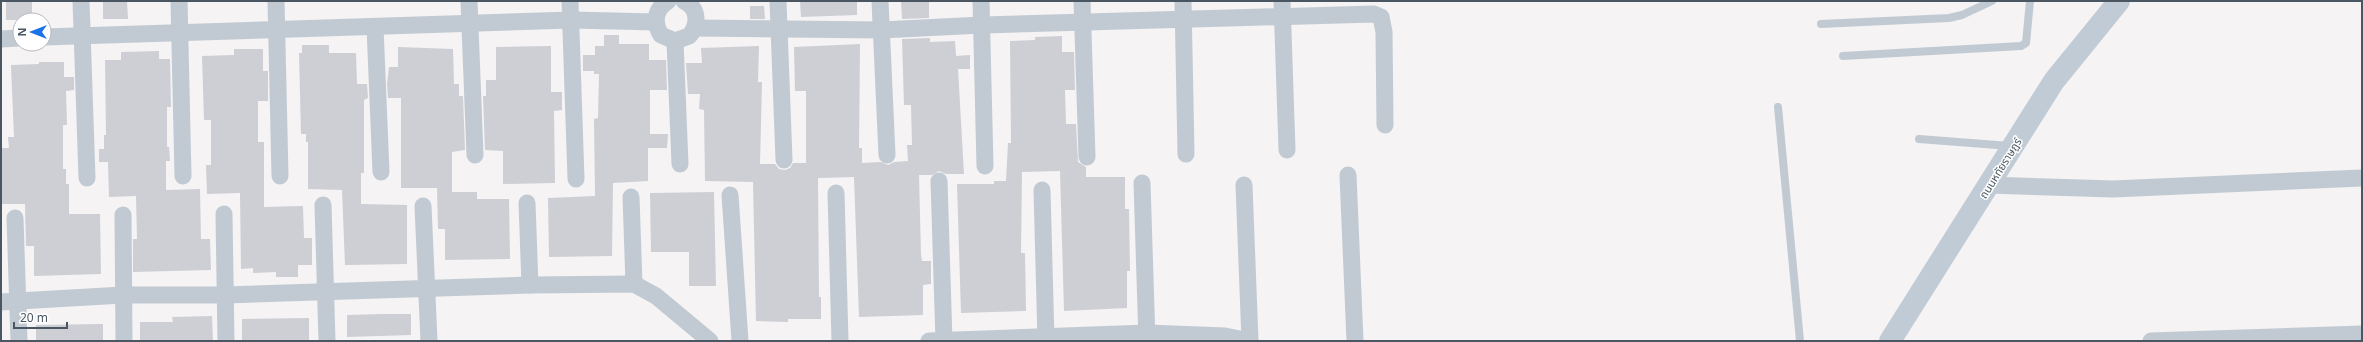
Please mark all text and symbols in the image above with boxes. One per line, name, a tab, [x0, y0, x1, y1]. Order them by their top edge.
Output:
north arrow	[12, 12, 52, 52]
text: N	[14, 28, 29, 36]
street label: ถนนหทัยราษฎร์	[1975, 134, 2025, 201]
scale bar	[14, 304, 67, 330]
text: 20 m	[20, 309, 48, 326]

